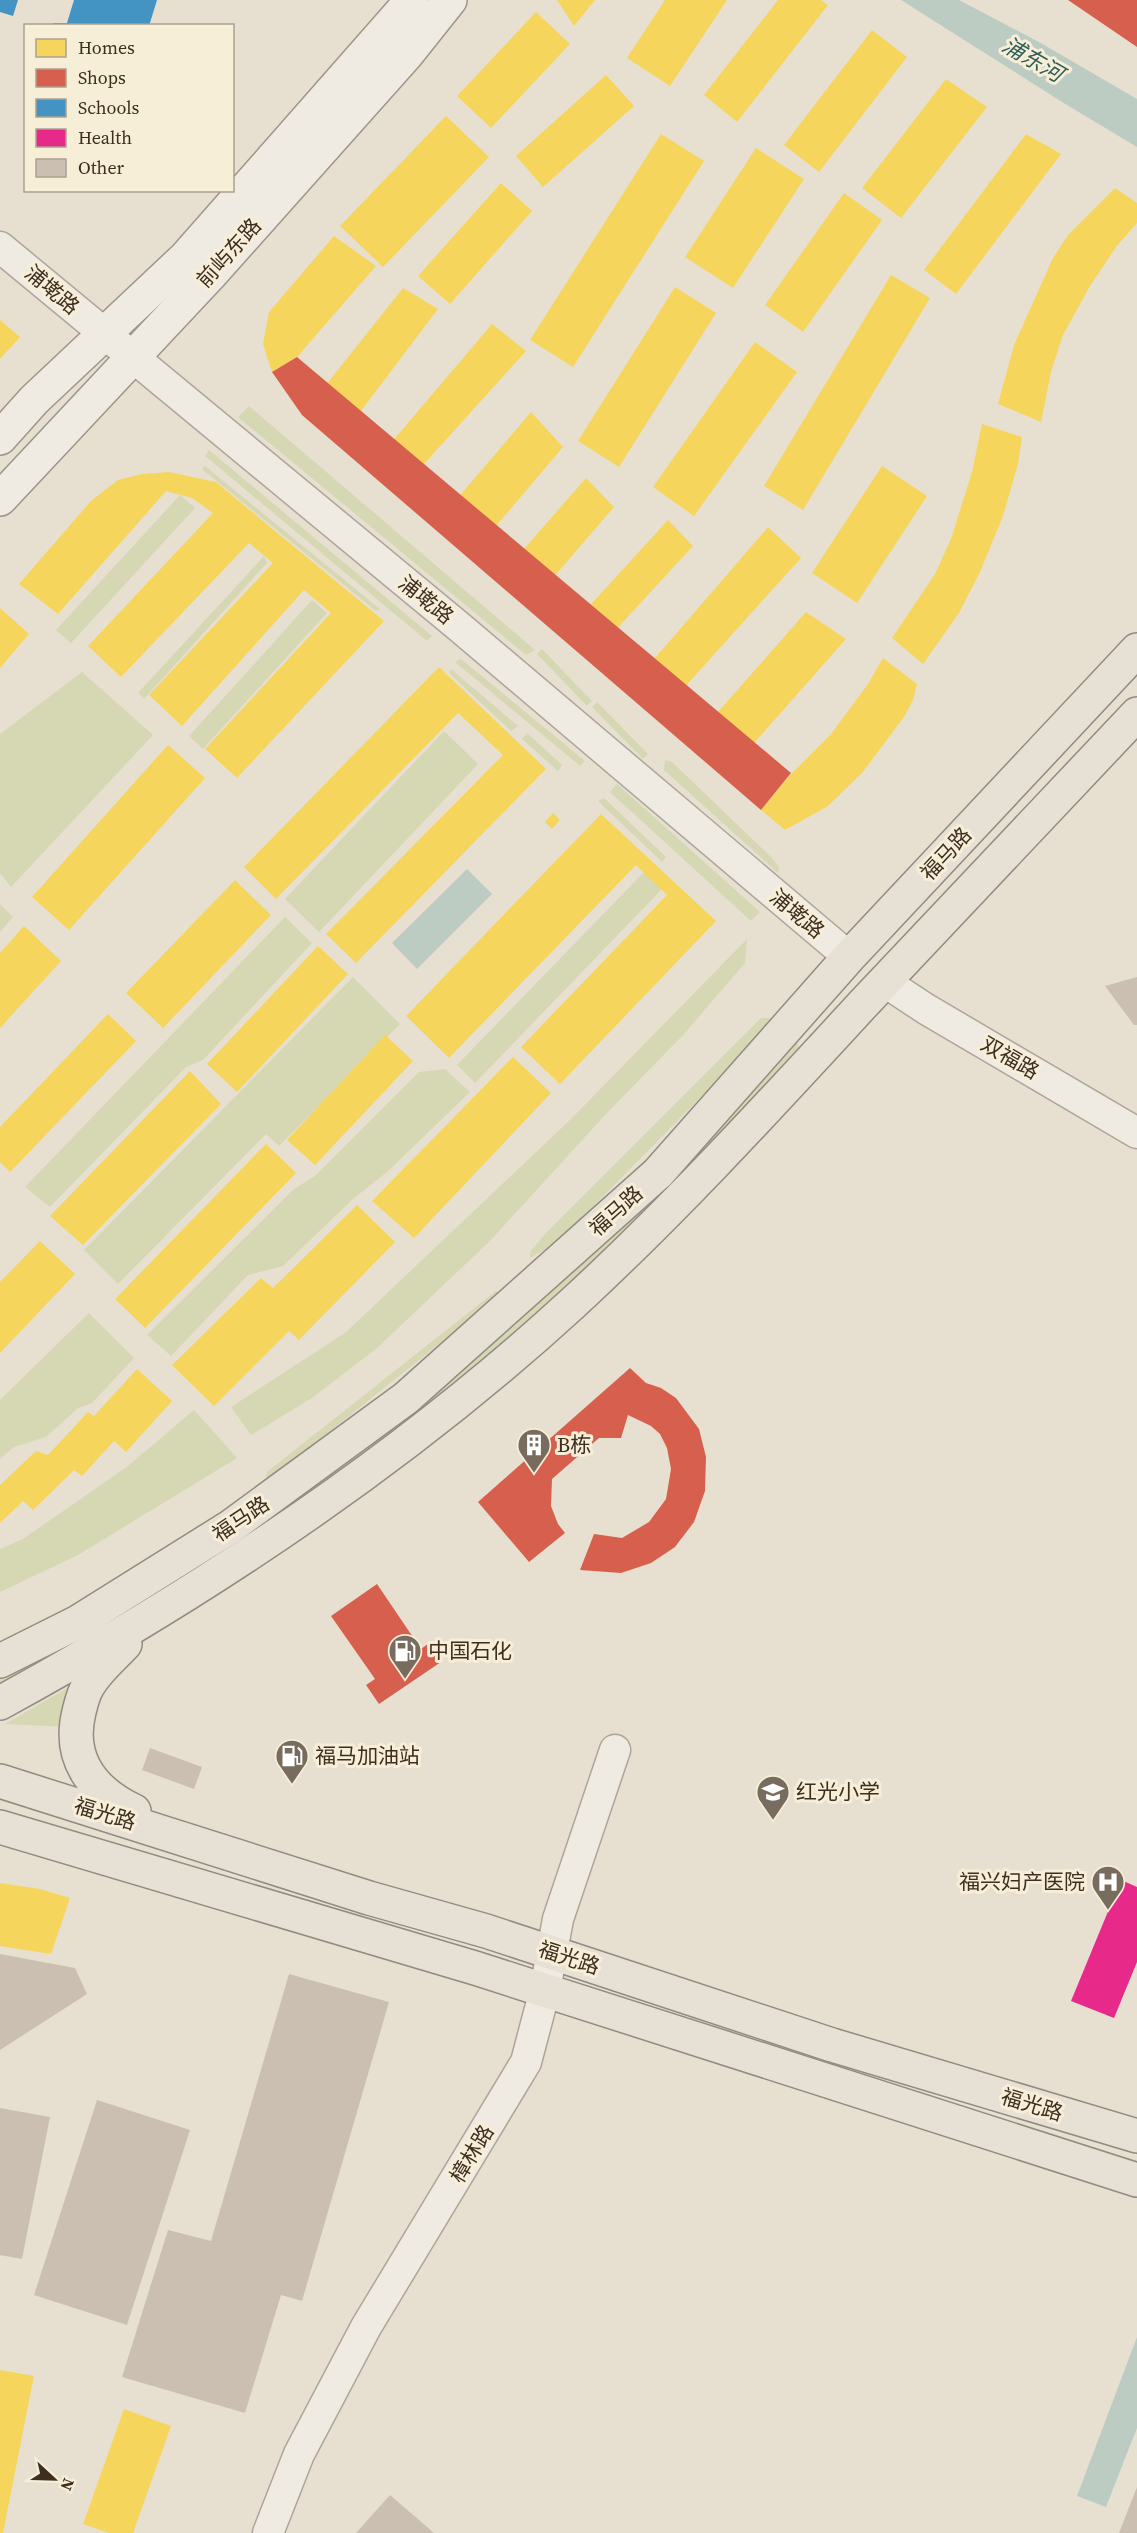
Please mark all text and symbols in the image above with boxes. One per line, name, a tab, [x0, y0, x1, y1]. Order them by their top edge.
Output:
legend	[24, 24, 234, 192]
water label: 浦东河	[997, 30, 1073, 90]
text: Homes	[78, 35, 135, 60]
text: Shops	[78, 65, 126, 90]
text: Schools	[78, 95, 140, 120]
text: Health	[78, 125, 132, 150]
text: Other	[78, 155, 125, 180]
street label: 前屿东路	[190, 212, 268, 294]
street label: 浦墘路	[19, 258, 86, 321]
street label: 浦墘路	[393, 569, 460, 631]
street label: 福马路	[914, 821, 978, 887]
street label: 浦墘路	[764, 882, 831, 945]
street label: 双福路	[976, 1029, 1045, 1086]
street label: 福马路	[583, 1179, 649, 1242]
building icon: B栋	[516, 1427, 552, 1474]
place label: B栋	[557, 1430, 591, 1459]
street label: 福马路	[206, 1489, 275, 1548]
fuel station icon: 中国石化	[387, 1633, 423, 1680]
place label: 中国石化	[428, 1636, 512, 1665]
fuel station icon: 福马加油站	[274, 1738, 310, 1785]
place label: 福马加油站	[315, 1741, 420, 1770]
school or university icon: 红光小学	[755, 1774, 791, 1821]
place label: 红光小学	[796, 1777, 880, 1806]
street label: 福光路	[71, 1790, 140, 1837]
hospital icon: 福兴妇产医院	[1090, 1864, 1126, 1911]
place label: 福兴妇产医院	[959, 1867, 1085, 1896]
street label: 福光路	[535, 1934, 604, 1981]
street label: 福光路	[998, 2081, 1067, 2128]
street label: 樟林路	[443, 2119, 500, 2188]
north arrow	[24, 2449, 84, 2509]
text: N	[55, 2475, 80, 2494]

